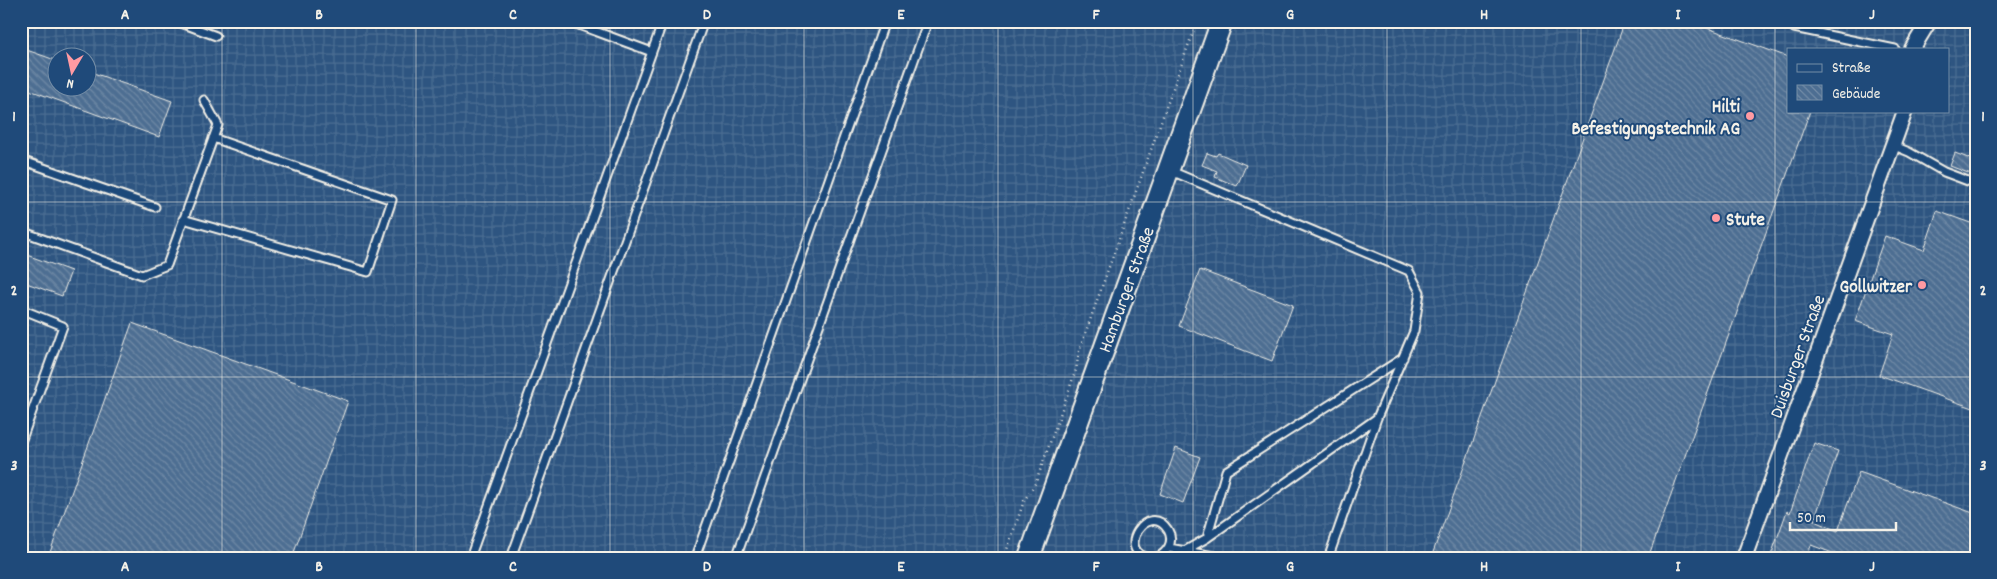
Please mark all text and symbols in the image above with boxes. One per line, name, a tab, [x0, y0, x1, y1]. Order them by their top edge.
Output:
text: A	[121, 4, 130, 27]
text: B	[315, 4, 323, 27]
text: C	[509, 4, 517, 27]
text: D	[703, 4, 712, 27]
text: E	[897, 4, 905, 27]
text: F	[1092, 4, 1100, 27]
text: G	[1286, 4, 1294, 27]
text: H	[1480, 4, 1488, 27]
text: I	[1676, 4, 1682, 27]
text: J	[1869, 4, 1875, 27]
north arrow	[48, 48, 98, 98]
legend	[1787, 48, 1950, 112]
text: Straße	[1832, 58, 1871, 80]
text: N	[65, 72, 75, 93]
text: Gebäude	[1832, 84, 1881, 106]
place label: Hilti Befestigungstechnik AG	[1571, 95, 1741, 144]
text: 1	[12, 106, 16, 129]
text: 1	[1981, 106, 1985, 129]
marker: Hilti Befestigungstechnik AG	[1744, 110, 1756, 122]
place label: Stute	[1726, 208, 1765, 235]
marker: Stute	[1710, 212, 1722, 224]
street label: Hamburger Straße	[1093, 224, 1164, 357]
place label: Gollwitzer	[1840, 275, 1913, 302]
marker: Gollwitzer	[1916, 279, 1928, 291]
text: 2	[11, 280, 18, 303]
text: 2	[1980, 280, 1987, 303]
street label: Duisburger Straße	[1764, 292, 1834, 423]
text: 3	[10, 455, 18, 478]
text: 3	[1979, 455, 1987, 478]
scale bar	[1790, 499, 1896, 531]
text: 50 m	[1797, 508, 1826, 530]
text: A	[121, 556, 130, 579]
text: B	[315, 556, 323, 579]
text: C	[509, 556, 517, 579]
text: D	[703, 556, 712, 579]
text: E	[897, 556, 905, 579]
text: F	[1092, 556, 1100, 579]
text: G	[1286, 556, 1294, 579]
text: H	[1480, 556, 1488, 579]
text: I	[1676, 556, 1682, 579]
text: J	[1869, 556, 1875, 579]

